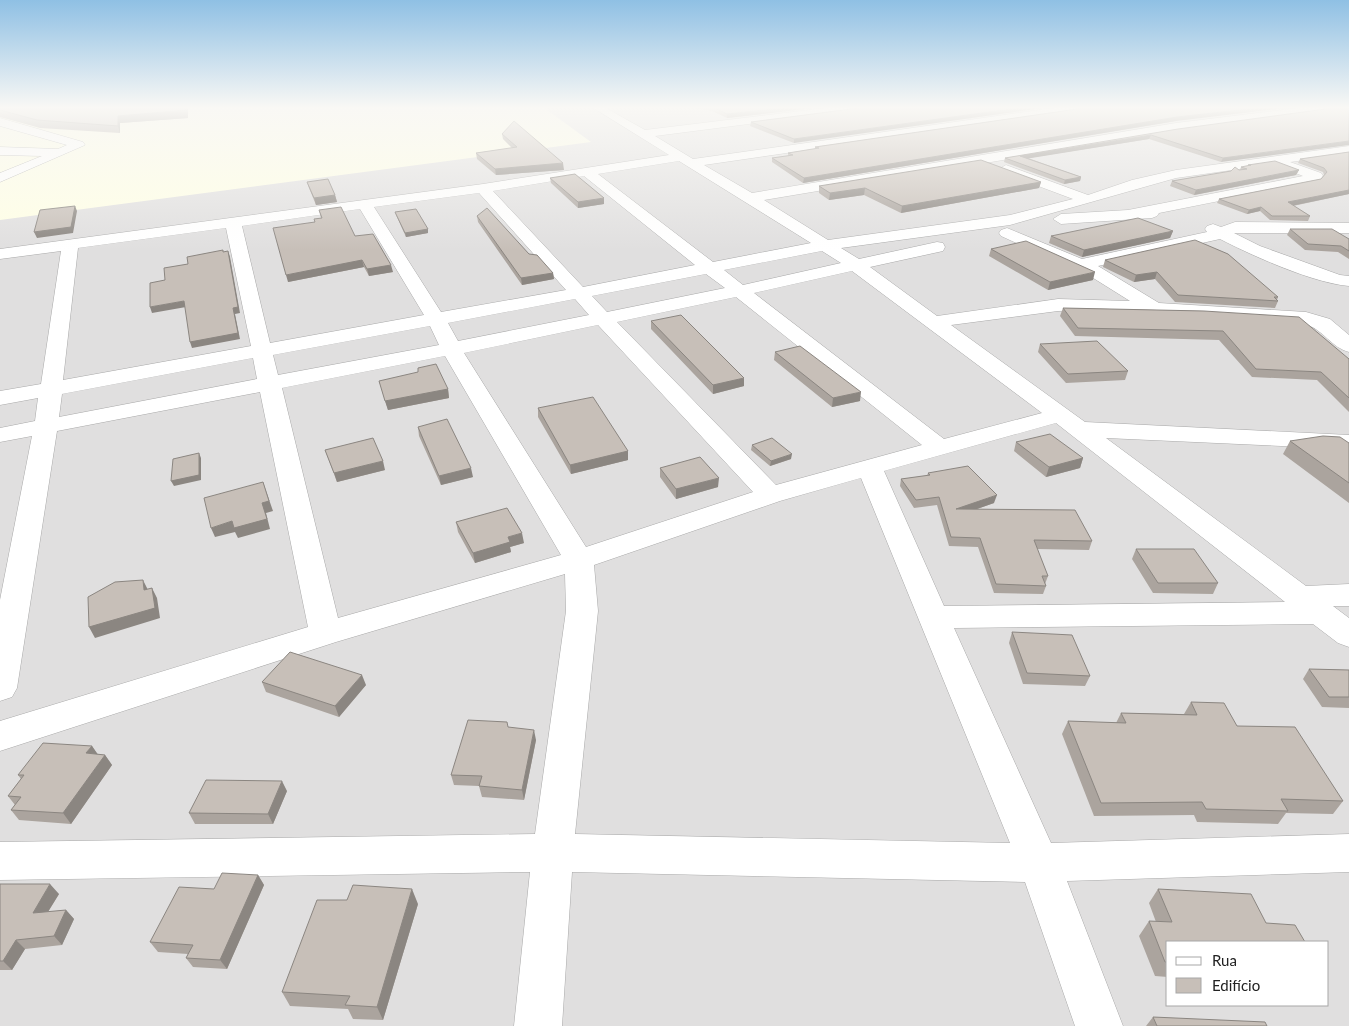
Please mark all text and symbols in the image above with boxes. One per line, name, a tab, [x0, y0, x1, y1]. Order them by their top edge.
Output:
legend	[1166, 941, 1329, 1006]
text: Rua	[1212, 951, 1237, 969]
text: Edifício	[1212, 976, 1260, 994]

